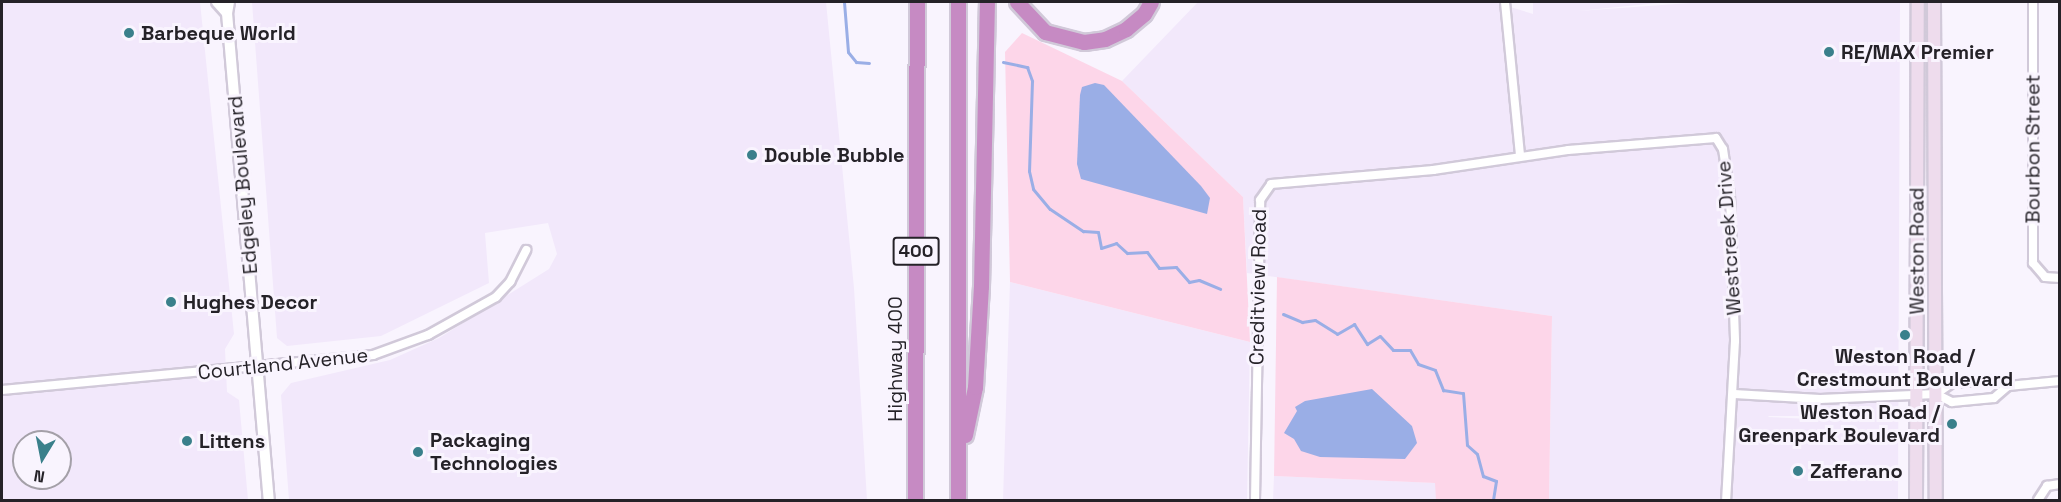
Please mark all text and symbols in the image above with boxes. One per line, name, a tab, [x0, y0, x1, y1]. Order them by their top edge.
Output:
place label: Barbeque World	[141, 21, 296, 45]
marker: Barbeque World	[122, 26, 136, 40]
place label: RE/MAX Premier	[1841, 40, 1994, 64]
marker: RE/MAX Premier	[1822, 45, 1836, 59]
street label: Bourbon Street	[2021, 74, 2045, 224]
street label: Edgeley Boulevard	[223, 95, 263, 275]
place label: Double Bubble	[764, 143, 905, 167]
marker: Double Bubble	[745, 148, 759, 162]
street label: Westcreek Drive	[1712, 160, 1746, 316]
street label: Weston Road	[1905, 187, 1929, 315]
street label: Creditview Road	[1245, 209, 1271, 365]
road number: 400	[892, 236, 940, 266]
place label: Hughes Decor	[183, 290, 317, 314]
marker: Hughes Decor	[164, 295, 178, 309]
street label: Highway 400	[883, 296, 907, 422]
marker: Weston Road / Crestmount Boulevard	[1898, 328, 1912, 342]
street label: Courtland Avenue	[196, 343, 370, 385]
place label: Weston Road / Crestmount Boulevard	[1797, 344, 2013, 391]
place label: Weston Road / Greenpark Boulevard	[1738, 400, 1940, 447]
marker: Weston Road / Greenpark Boulevard	[1945, 417, 1959, 431]
place label: Packaging Technologies	[430, 428, 558, 475]
place label: Littens	[199, 429, 265, 453]
north arrow	[12, 430, 72, 490]
marker: Littens	[180, 434, 194, 448]
marker: Packaging Technologies	[411, 445, 425, 459]
place label: Zafferano	[1810, 459, 1903, 483]
marker: Zafferano	[1791, 464, 1805, 478]
text: N	[32, 465, 46, 488]

